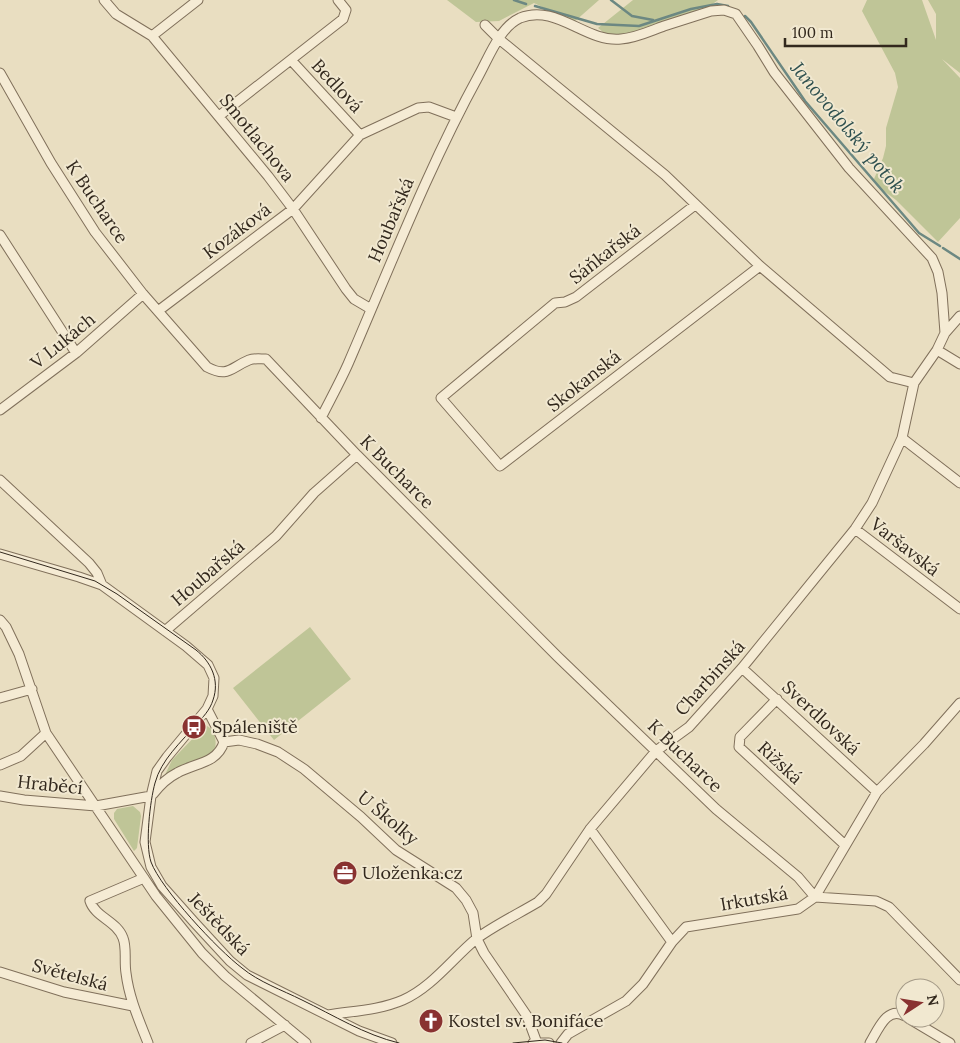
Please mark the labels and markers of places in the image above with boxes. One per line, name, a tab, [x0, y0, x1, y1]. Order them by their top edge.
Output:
bus stop icon: Spáleniště	[181, 714, 207, 740]
place label: Spáleniště	[212, 715, 298, 738]
office icon: Uloženka.cz	[332, 860, 358, 886]
place label: Uloženka.cz	[362, 861, 463, 884]
church icon: Kostel sv. Bonifáce	[418, 1008, 444, 1034]
place label: Kostel sv. Bonifáce	[448, 1009, 604, 1032]

